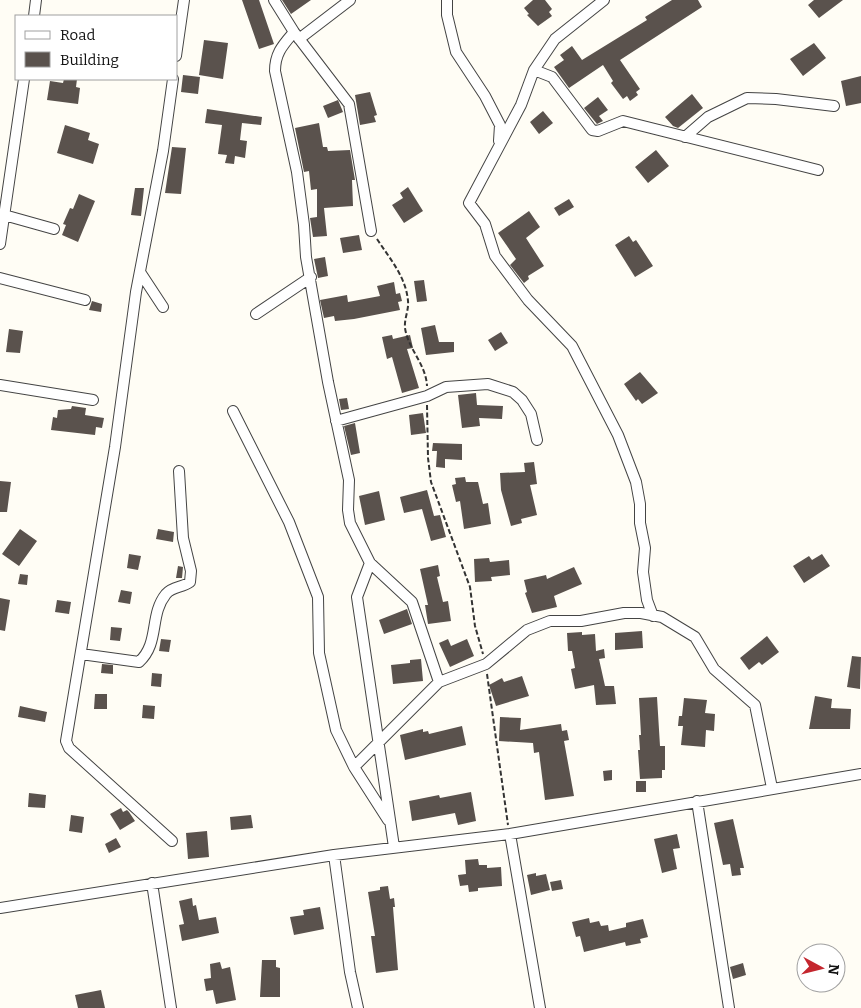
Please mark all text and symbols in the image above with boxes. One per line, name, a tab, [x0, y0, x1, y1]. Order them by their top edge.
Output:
legend	[15, 15, 178, 80]
text: Road	[60, 26, 95, 44]
text: Building	[60, 51, 119, 69]
north arrow	[796, 943, 846, 993]
text: N	[824, 963, 843, 976]

